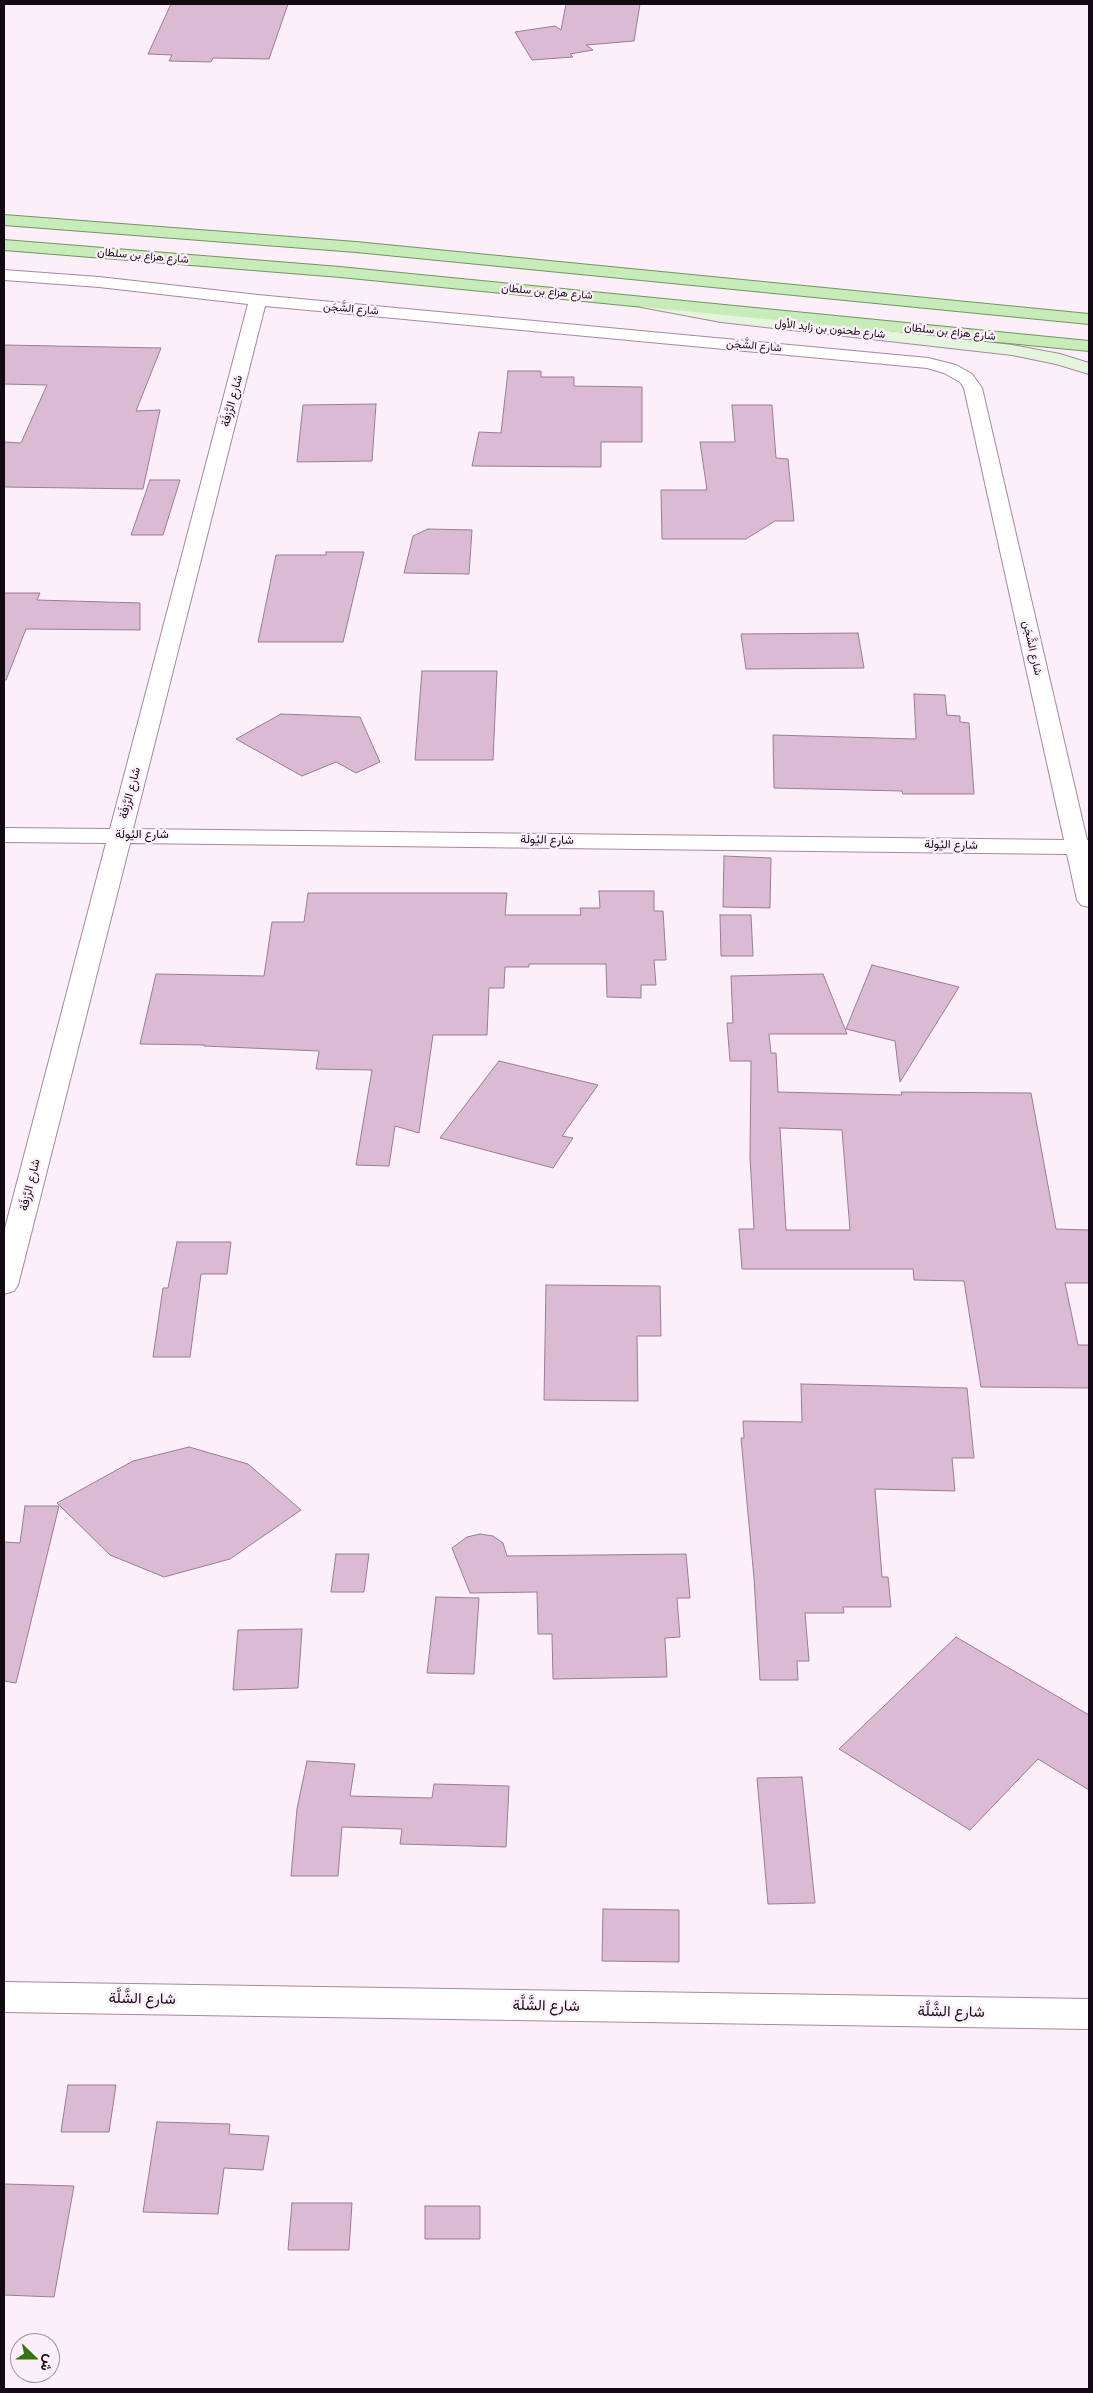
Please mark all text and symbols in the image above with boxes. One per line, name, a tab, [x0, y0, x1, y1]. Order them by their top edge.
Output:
street label: شارع هزاع بن سلطان	[97, 245, 189, 267]
street label: شارع هزاع بن سلطان	[501, 281, 593, 303]
street label: شارع الشَّجَن	[323, 300, 379, 318]
street label: شارع طحنون بن زايد الأول	[774, 317, 886, 341]
street label: شارع هزاع بن سلطان	[904, 321, 996, 343]
street label: شارع الشَّجَن	[726, 337, 782, 355]
street label: شارع الرَّزفَة	[218, 374, 246, 428]
street label: شارع الشَّجَن	[1019, 620, 1045, 676]
street label: شارع الرَّزفَة	[116, 766, 144, 820]
street label: شارع اليُولَة	[115, 828, 169, 842]
street label: شارع اليُولَة	[520, 832, 574, 848]
street label: شارع اليُولَة	[924, 837, 978, 853]
street label: شارع الرَّزفَة	[17, 1158, 43, 1212]
street label: شارع الشَّلَّة	[108, 1989, 176, 2009]
street label: شارع الشَّلَّة	[512, 1996, 580, 2016]
street label: شارع الشَّلَّة	[917, 2002, 985, 2022]
north arrow	[10, 2333, 60, 2383]
text: ش	[36, 2352, 60, 2375]

